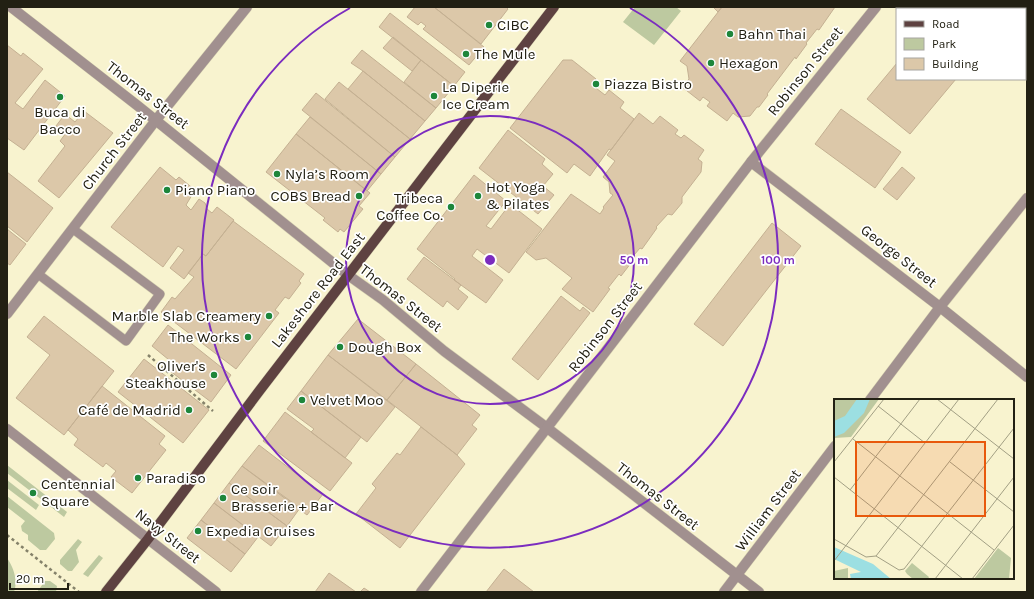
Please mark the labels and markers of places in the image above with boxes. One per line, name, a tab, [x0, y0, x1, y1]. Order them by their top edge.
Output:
place label: CIBC	[497, 16, 529, 34]
marker: CIBC	[484, 20, 494, 30]
place label: Bahn Thai	[738, 25, 807, 43]
marker: Bahn Thai	[725, 29, 735, 39]
place label: The Mule	[474, 45, 536, 63]
marker: The Mule	[461, 49, 471, 59]
place label: Hexagon	[719, 54, 778, 72]
marker: Hexagon	[706, 58, 716, 68]
place label: Piazza Bistro	[604, 75, 692, 93]
place label: La Diperie Ice Cream	[442, 78, 510, 113]
marker: Piazza Bistro	[591, 79, 601, 89]
marker: La Diperie Ice Cream	[429, 91, 439, 101]
marker: Buca di Bacco	[55, 92, 65, 102]
place label: Buca di Bacco	[34, 103, 86, 138]
place label: Nyla’s Room	[285, 165, 369, 183]
marker: Nyla’s Room	[272, 169, 282, 179]
place label: Hot Yoga & Pilates	[486, 178, 550, 213]
place label: Piano Piano	[175, 181, 255, 199]
marker: Piano Piano	[162, 185, 172, 195]
place label: COBS Bread	[271, 187, 351, 205]
place label: Tribeca Coffee Co.	[376, 189, 443, 224]
marker: COBS Bread	[354, 191, 364, 201]
marker: Hot Yoga & Pilates	[473, 191, 483, 201]
marker: Tribeca Coffee Co.	[446, 202, 456, 212]
centre of rings	[483, 253, 497, 267]
place label: Marble Slab Creamery	[112, 307, 261, 325]
marker: Marble Slab Creamery	[264, 311, 274, 321]
place label: The Works	[169, 328, 240, 346]
marker: The Works	[243, 332, 253, 342]
place label: Dough Box	[348, 338, 422, 356]
marker: Dough Box	[335, 342, 345, 352]
place label: Oliver's Steakhouse	[125, 357, 206, 392]
marker: Oliver's Steakhouse	[209, 370, 219, 380]
place label: Velvet Moo	[310, 391, 383, 409]
marker: Velvet Moo	[297, 395, 307, 405]
place label: Café de Madrid	[78, 401, 181, 419]
marker: Café de Madrid	[184, 405, 194, 415]
place label: Paradiso	[146, 469, 206, 487]
marker: Paradiso	[133, 473, 143, 483]
place label: Centennial Square	[41, 475, 115, 510]
place label: Ce soir Brasserie + Bar	[231, 480, 334, 515]
marker: Centennial Square	[28, 488, 38, 498]
marker: Ce soir Brasserie + Bar	[218, 493, 228, 503]
place label: Expedia Cruises	[206, 522, 315, 540]
marker: Expedia Cruises	[193, 526, 203, 536]

